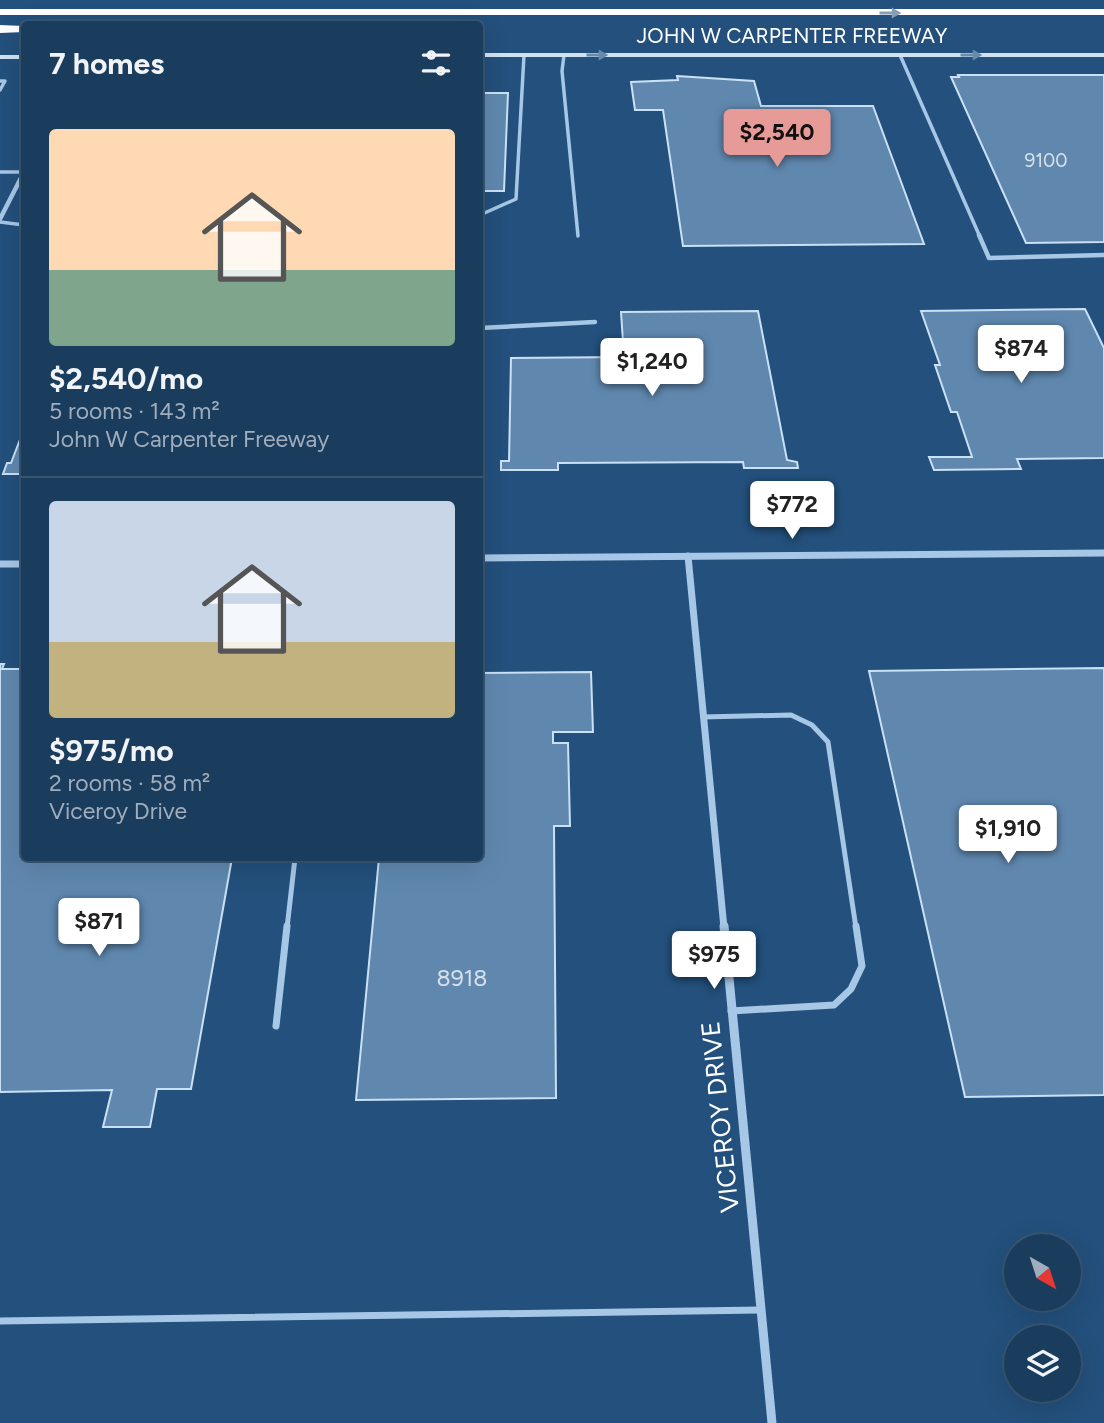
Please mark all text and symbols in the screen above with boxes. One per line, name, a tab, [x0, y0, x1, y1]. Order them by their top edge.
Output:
one-way arrow	[879, 7, 901, 19]
street label: JOHN W CARPENTER FREEWAY	[637, 23, 948, 48]
icon: filters	[417, 44, 455, 82]
text: 7 homes	[49, 45, 164, 82]
one-way arrow	[586, 49, 608, 61]
one-way arrow	[960, 49, 982, 61]
pin: $2,540	[720, 110, 834, 169]
text: $2,540	[740, 118, 814, 146]
house number: 9100	[1025, 149, 1067, 172]
icon: home	[189, 174, 315, 300]
pin: $874	[980, 326, 1062, 385]
text: $874	[994, 334, 1048, 362]
pin: $1,240	[595, 338, 709, 398]
text: $1,240	[616, 347, 688, 375]
text: $2,540/mo	[49, 360, 203, 397]
text: 5 rooms · 143 m²	[49, 397, 220, 425]
text: John W Carpenter Freeway	[49, 425, 329, 453]
pin: $772	[751, 482, 833, 541]
text: $772	[766, 490, 818, 518]
icon: home	[189, 546, 315, 672]
text: $975/mo	[49, 732, 174, 769]
text: 2 rooms · 58 m²	[49, 769, 210, 797]
text: Viceroy Drive	[49, 797, 187, 825]
pin: $1,910	[951, 806, 1065, 865]
text: $1,910	[975, 814, 1041, 842]
pin: $871	[58, 898, 140, 958]
text: $871	[74, 907, 124, 935]
pin: $975	[673, 932, 755, 991]
text: $975	[688, 940, 740, 968]
house number: 8918	[437, 964, 487, 992]
street label: VICEROY DRIVE	[694, 1020, 746, 1214]
north arrow	[1004, 1234, 1082, 1311]
map controls	[1004, 1234, 1081, 1402]
button: layers	[1004, 1325, 1081, 1402]

